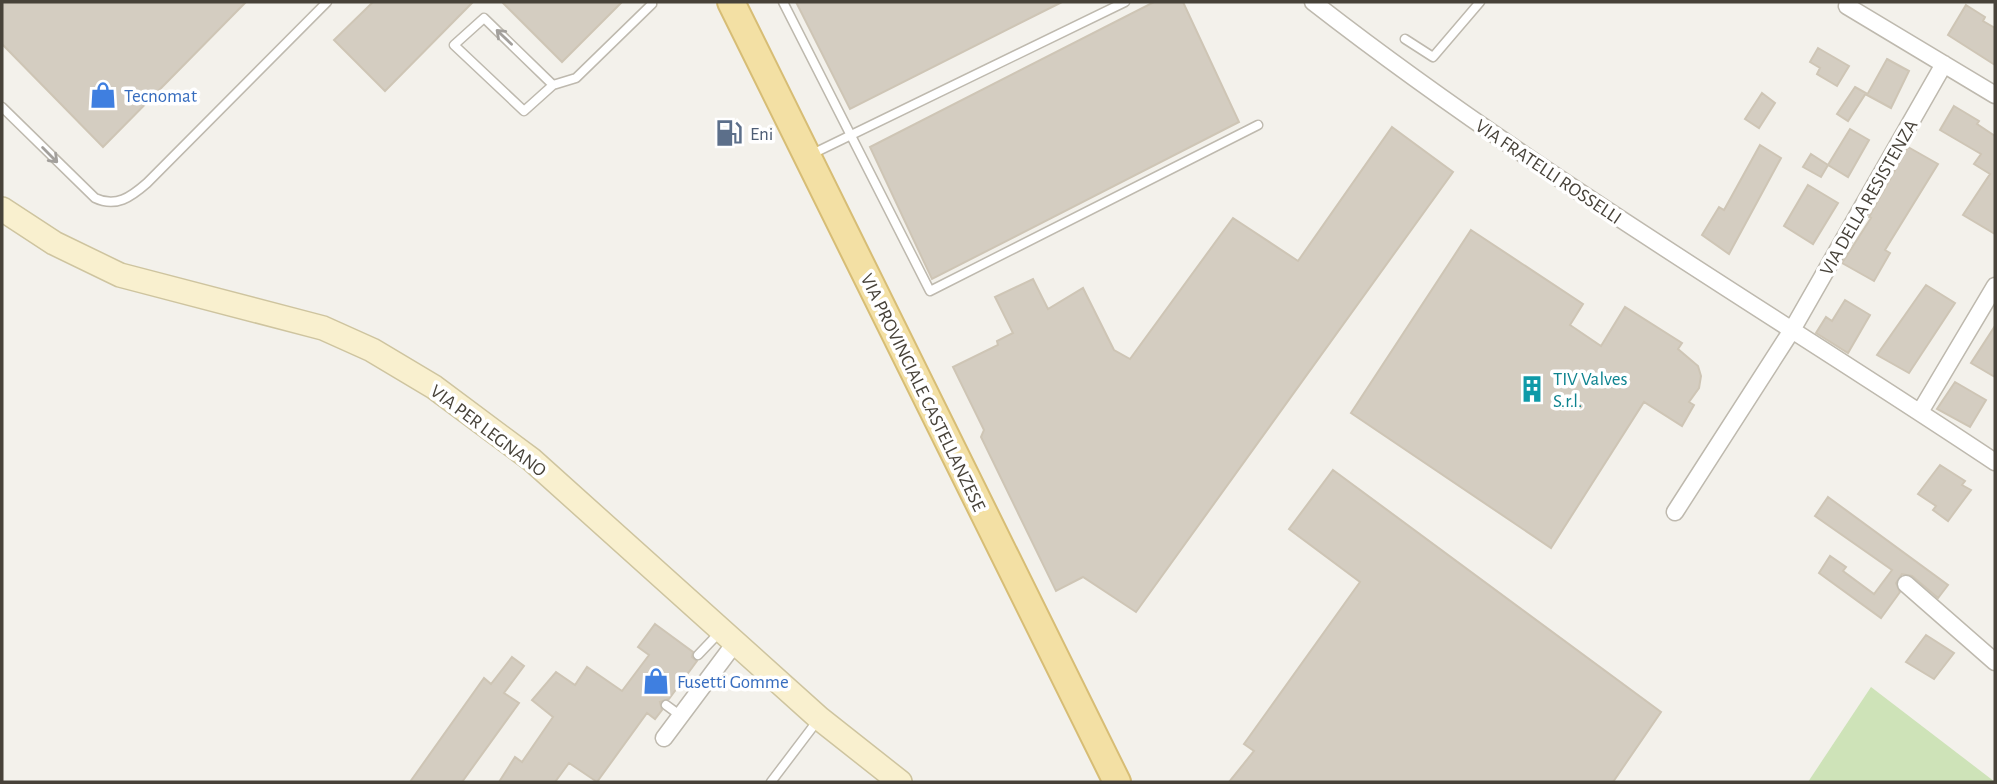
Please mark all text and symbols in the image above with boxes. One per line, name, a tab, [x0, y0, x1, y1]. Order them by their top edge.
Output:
one-way arrow	[496, 29, 513, 46]
shop icon: Tecnomat	[88, 80, 118, 110]
place label: Tecnomat	[124, 87, 197, 106]
street label: VIA FRATELLI ROSSELLI	[1472, 116, 1625, 228]
street label: VIA DELLA RESISTENZA	[1817, 117, 1922, 279]
fuel station icon: Eni	[714, 118, 744, 148]
place label: Eni	[750, 125, 773, 144]
one-way arrow	[41, 146, 58, 163]
street label: VIA PROVINCIALE CASTELLANZESE	[857, 271, 989, 514]
place label: TIV Valves S.r.l.	[1553, 370, 1628, 411]
building icon: TIV Valves S.r.l.	[1517, 374, 1547, 404]
street label: VIA PER LEGNANO	[427, 382, 550, 481]
shop icon: Fusetti Gomme	[641, 666, 671, 696]
place label: Fusetti Gomme	[677, 673, 789, 692]

